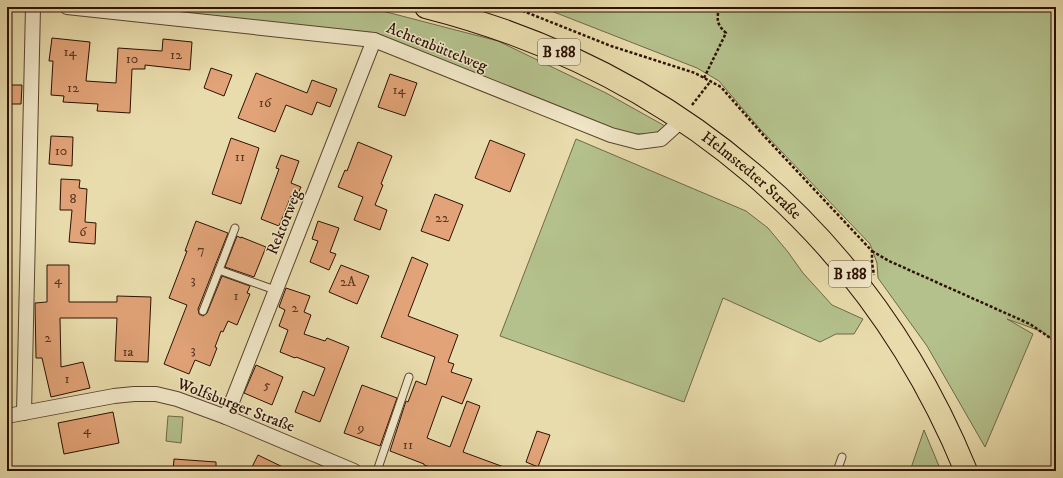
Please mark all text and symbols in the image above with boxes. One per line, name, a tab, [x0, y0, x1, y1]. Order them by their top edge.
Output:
street label: Achtenbüttelweg	[384, 18, 490, 76]
road number: B 188	[538, 39, 580, 65]
house number: 14	[63, 43, 78, 61]
house number: 12	[170, 46, 182, 64]
house number: 10	[126, 50, 138, 68]
house number: 12	[67, 79, 79, 97]
house number: 14	[392, 81, 407, 99]
house number: 16	[259, 94, 272, 112]
street label: Helmstedter Straße	[697, 127, 806, 224]
house number: 10	[55, 142, 67, 160]
house number: 11	[235, 148, 245, 166]
street label: Rektorweg	[262, 186, 306, 258]
house number: 8	[69, 190, 77, 208]
house number: 22	[435, 209, 449, 227]
house number: 6	[79, 223, 87, 241]
house number: 7	[197, 241, 205, 259]
road number: B 188	[829, 261, 871, 287]
house number: 4	[54, 271, 63, 289]
house number: 3	[190, 271, 196, 289]
house number: 2A	[340, 273, 357, 291]
house number: 1	[233, 287, 239, 305]
house number: 2	[292, 299, 299, 317]
house number: 2	[45, 329, 52, 347]
house number: 3	[190, 341, 196, 359]
house number: 1a	[122, 343, 134, 361]
house number: 1	[64, 370, 70, 388]
street label: Wolfsburger Straße	[173, 373, 298, 437]
house number: 5	[264, 376, 271, 394]
house number: 9	[357, 419, 365, 437]
house number: 4	[83, 421, 92, 439]
house number: 11	[403, 436, 413, 454]

